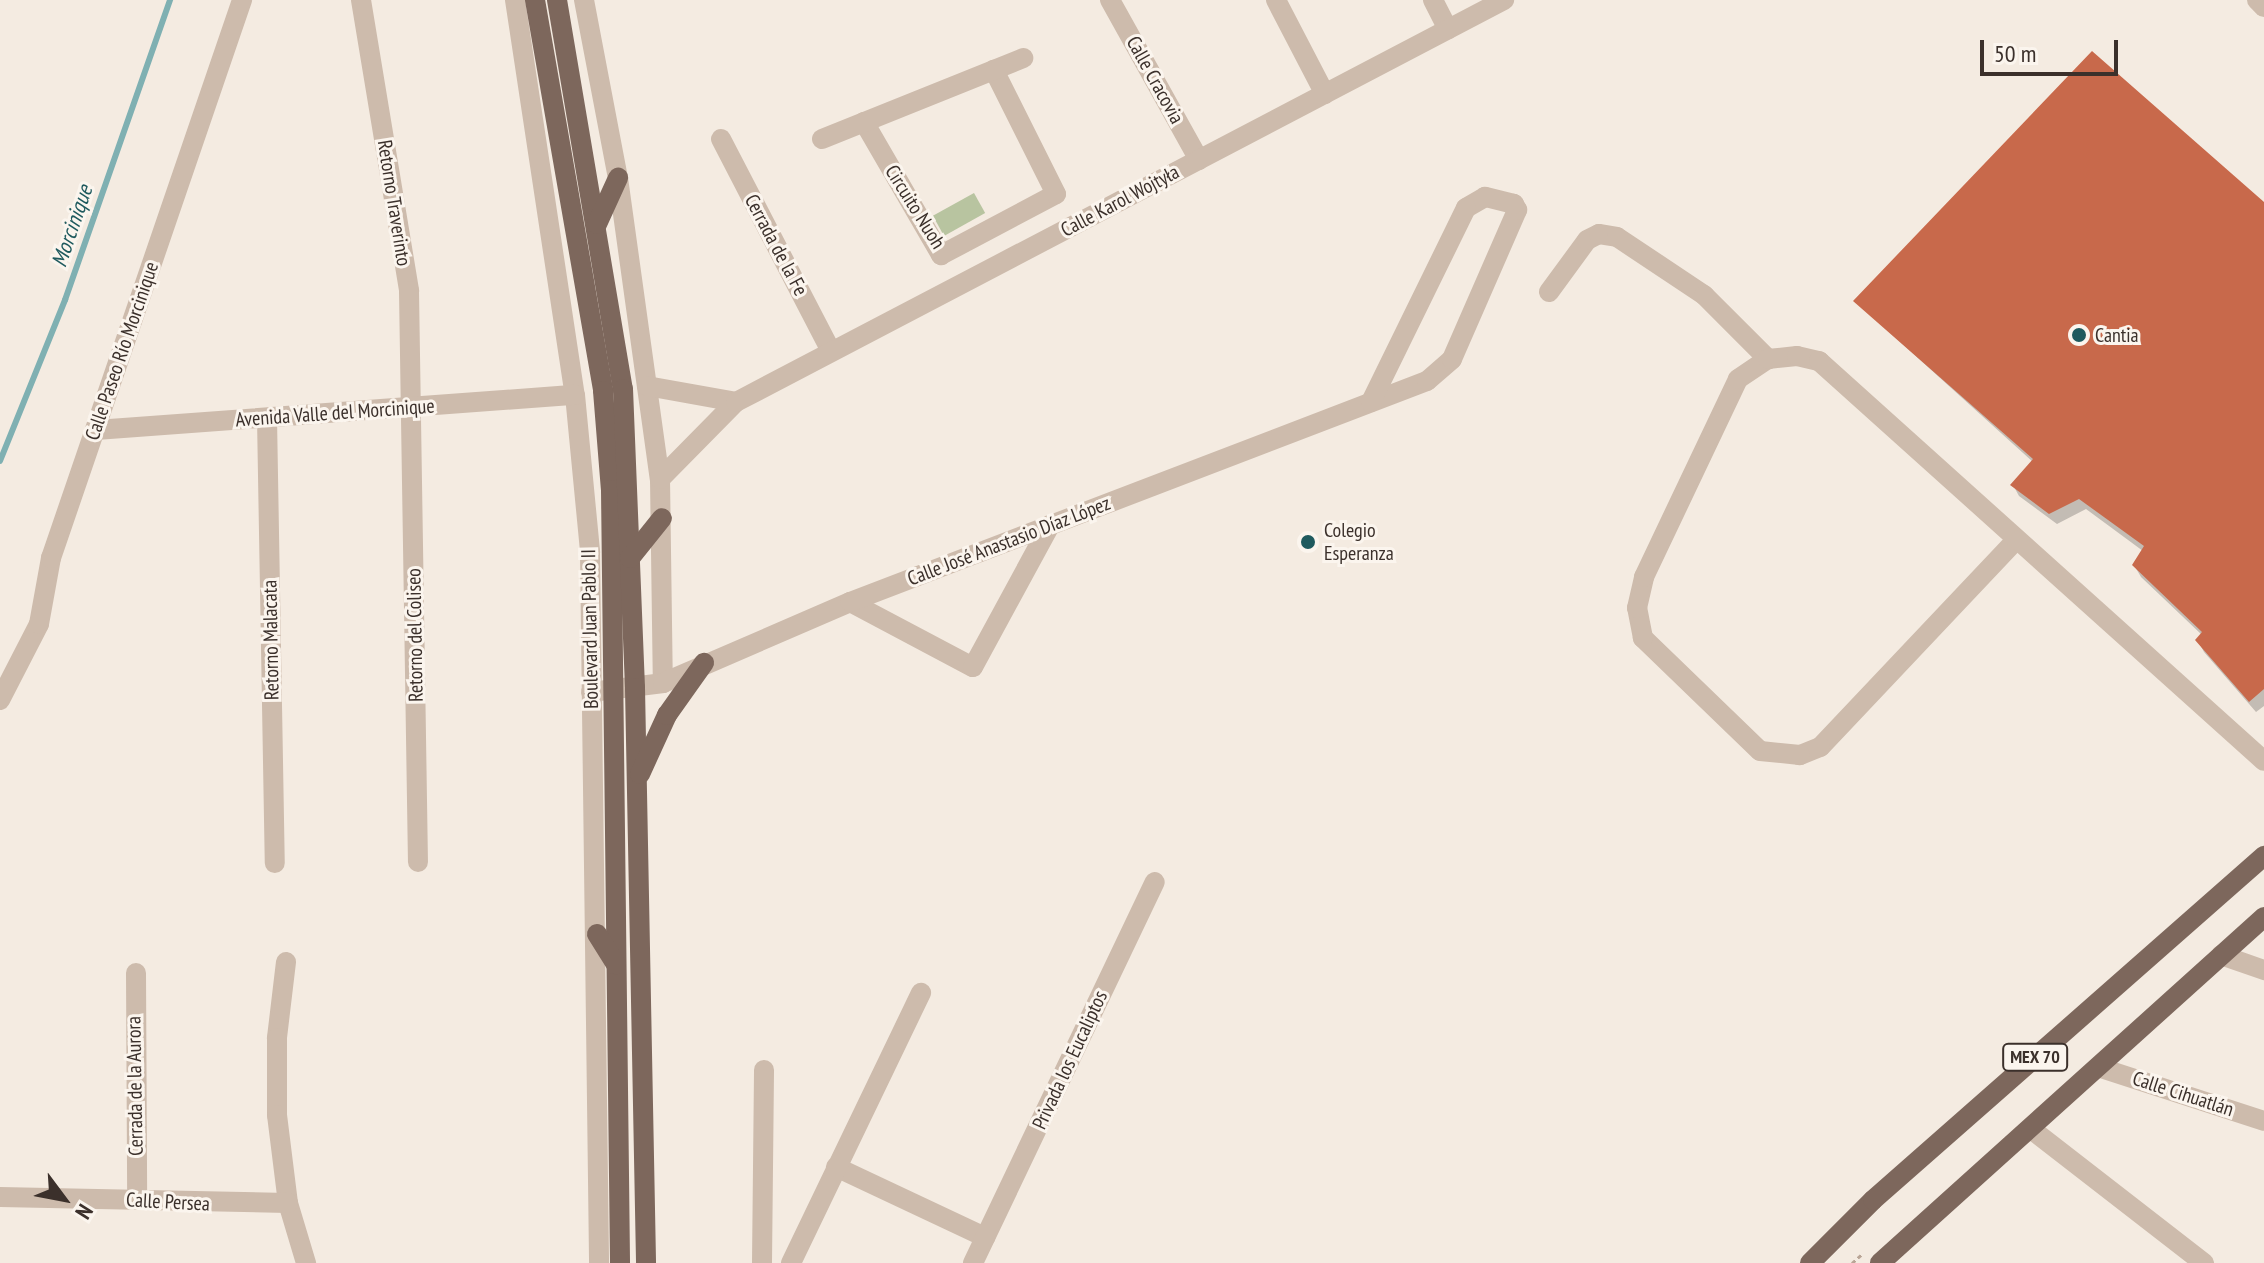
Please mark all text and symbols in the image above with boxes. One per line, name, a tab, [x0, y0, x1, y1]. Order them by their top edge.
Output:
scale bar	[1984, 24, 2122, 74]
street label: Calle Cracovia	[1121, 32, 1189, 128]
text: 50 m	[1994, 38, 2036, 69]
street label: Retorno Traverinto	[372, 138, 416, 268]
street label: Calle Karol Wojtyła	[1057, 160, 1183, 242]
street label: Circuito Nuoh	[880, 161, 950, 253]
water label: Morcinique	[46, 182, 98, 270]
street label: Cerrada de la Fe	[739, 190, 813, 300]
street label: Calle Paseo Río Morcinique	[80, 259, 164, 443]
place label: Cantia	[2095, 323, 2139, 347]
marker: Cantia	[2070, 326, 2088, 344]
street label: Avenida Valle del Morcinique	[234, 394, 436, 432]
street label: Calle José Anastasio Díaz López	[904, 491, 1114, 591]
place label: Colegio Esperanza	[1324, 518, 1394, 565]
marker: Colegio Esperanza	[1299, 533, 1317, 551]
street label: Boulevard Juan Pablo II	[577, 549, 603, 709]
street label: Retorno del Coliseo	[402, 568, 428, 702]
street label: Retorno Malacata	[258, 580, 284, 700]
street label: Privada los Eucaliptos	[1027, 987, 1113, 1133]
street label: Cerrada de la Aurora	[122, 1016, 148, 1156]
road number: MEX 70	[2001, 1043, 2069, 1071]
street label: Calle Cihuatlán	[2130, 1066, 2236, 1122]
north arrow	[24, 1159, 104, 1239]
street label: Calle Persea	[125, 1188, 211, 1216]
text: N	[69, 1199, 99, 1224]

